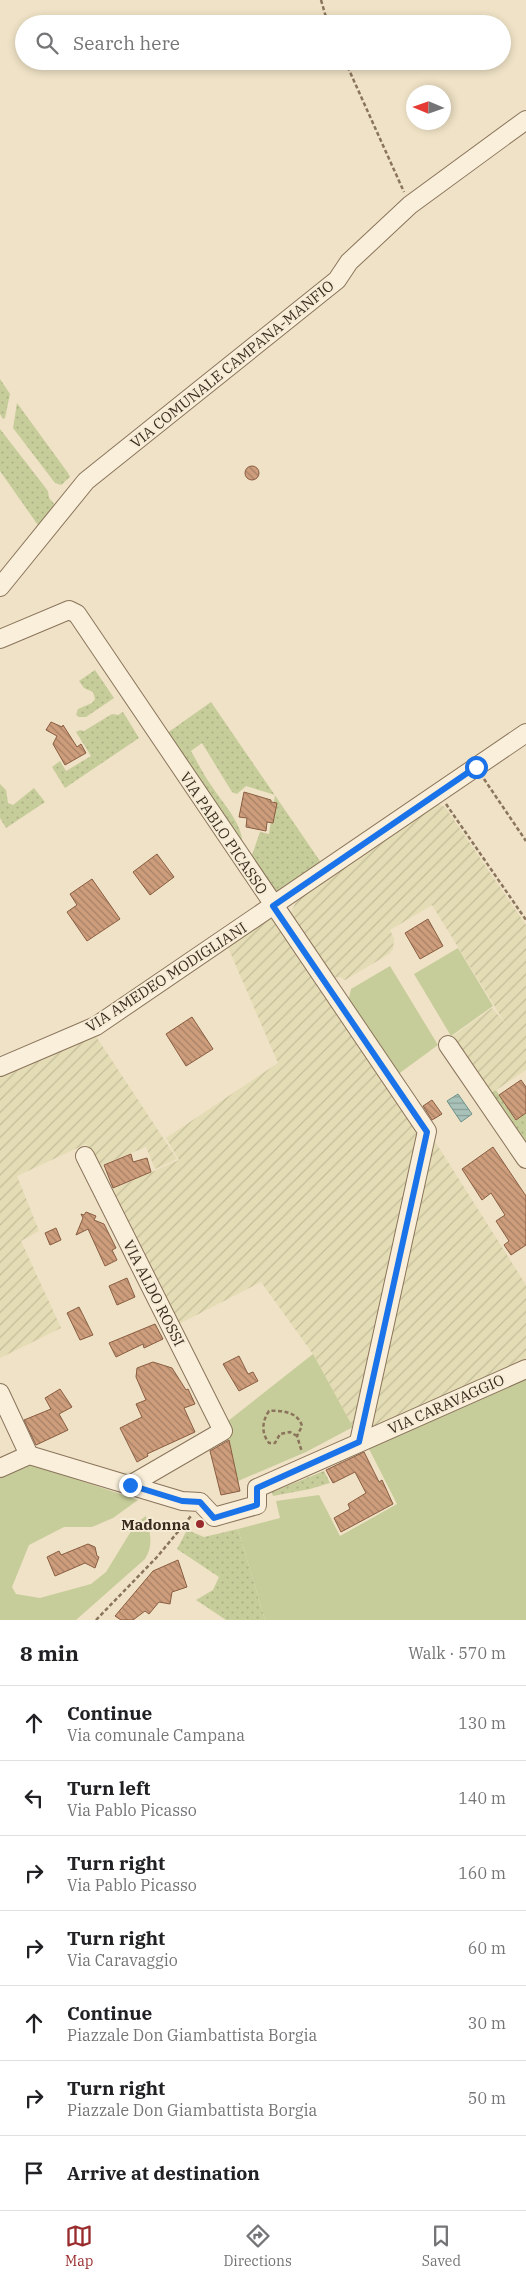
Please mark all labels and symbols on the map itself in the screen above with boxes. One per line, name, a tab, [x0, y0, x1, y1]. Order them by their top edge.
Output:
north arrow	[406, 85, 451, 130]
street label: VIA COMUNALE CAMPANA-MANFIO	[126, 276, 338, 452]
route start	[465, 756, 488, 779]
street label: VIA PABLO PICASSO	[176, 768, 272, 898]
street label: VIA AMEDEO MODIGLIANI	[82, 918, 250, 1036]
street label: VIA ALDO ROSSI	[119, 1237, 189, 1349]
street label: VIA CARAVAGGIO	[385, 1370, 507, 1438]
route end	[119, 1474, 142, 1497]
place label: Madonna	[121, 1515, 190, 1534]
marker: Madonna	[194, 1518, 206, 1530]

